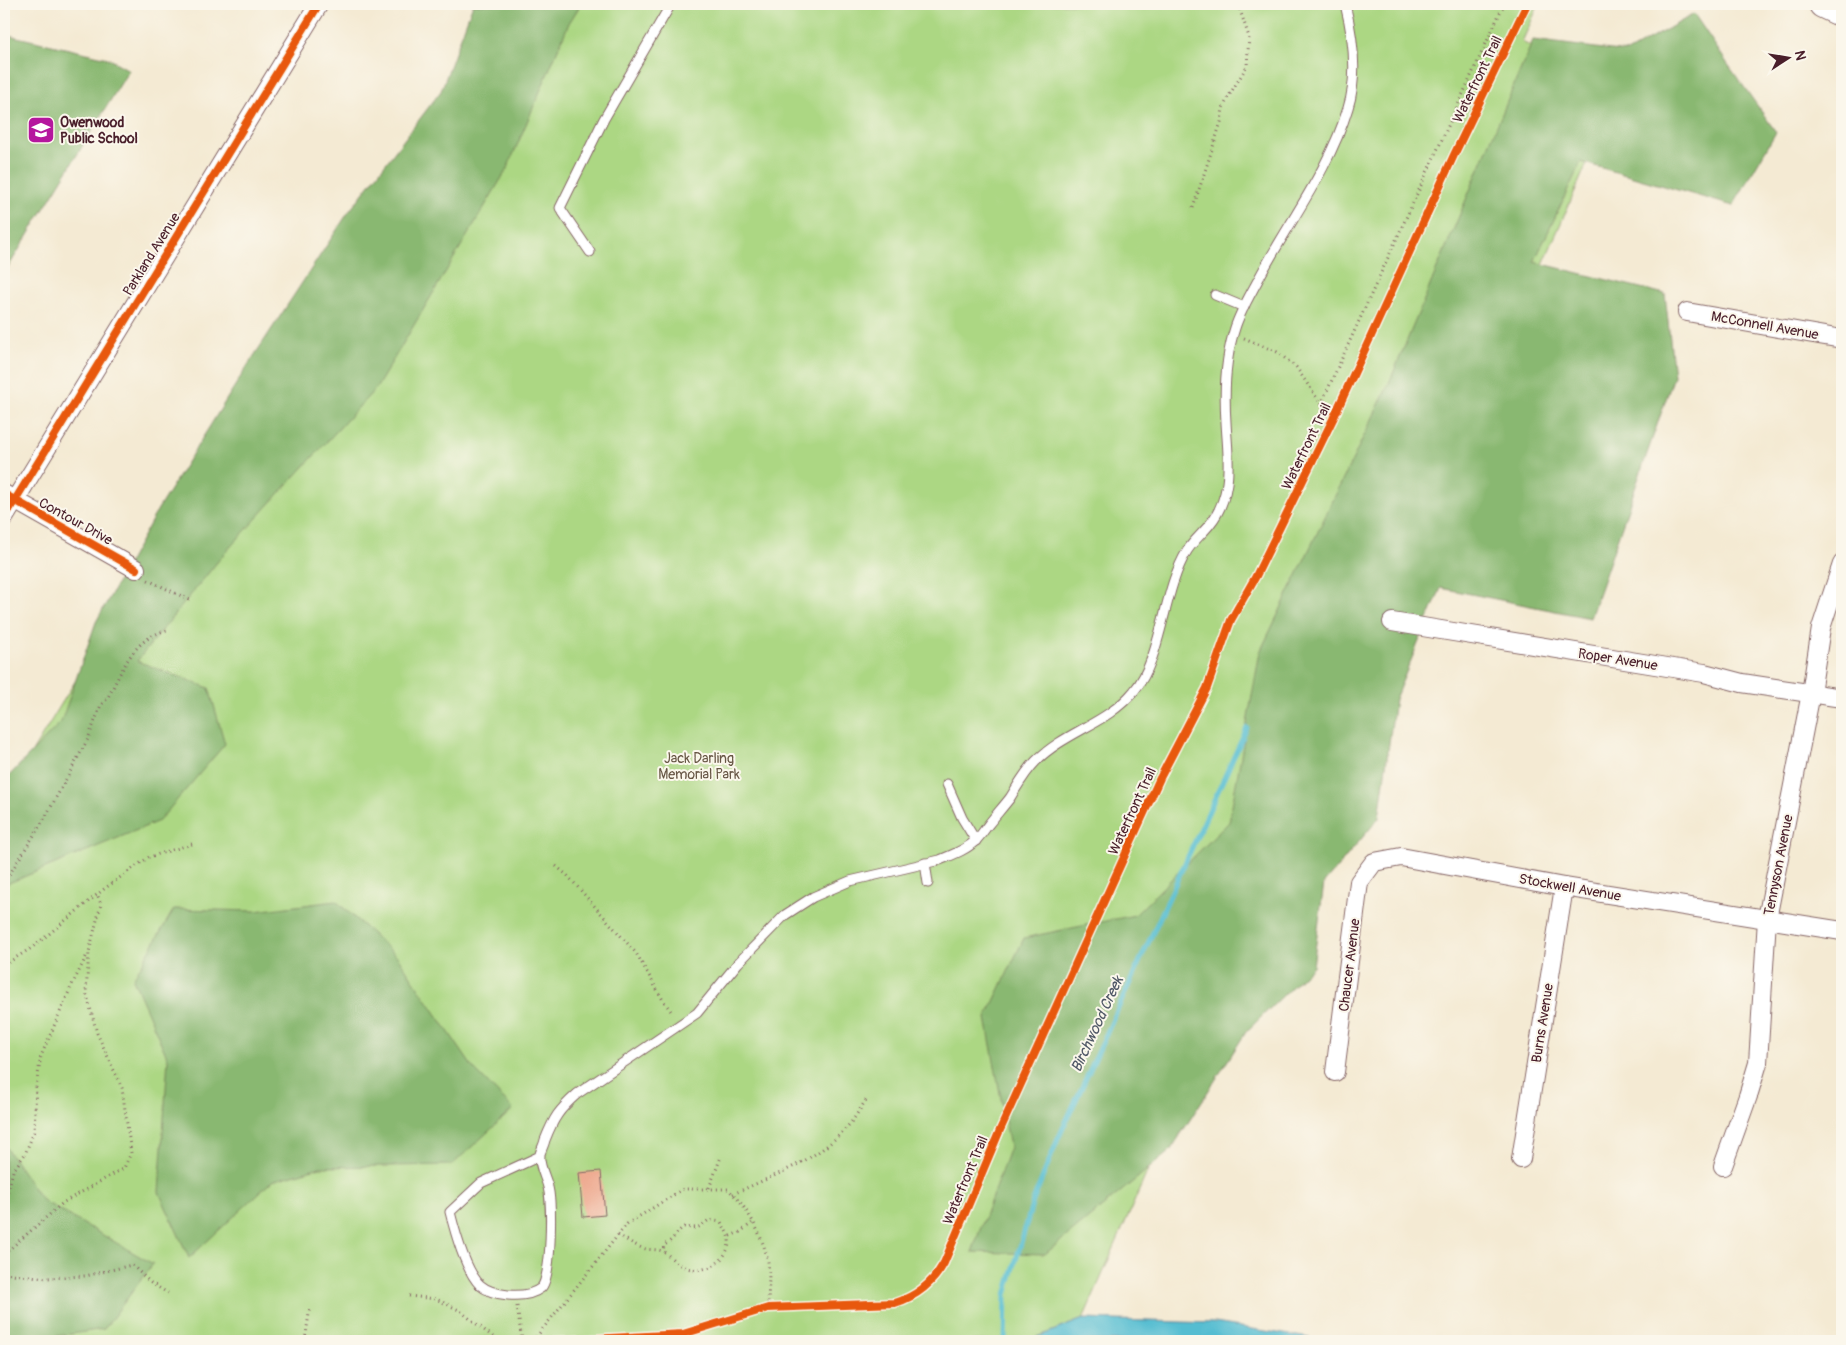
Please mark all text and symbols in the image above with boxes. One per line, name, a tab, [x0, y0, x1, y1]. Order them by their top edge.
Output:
north arrow	[1764, 32, 1814, 82]
street label: Waterfront Trail	[1449, 33, 1506, 125]
text: N	[1791, 49, 1810, 62]
place label: Owenwood Public School	[60, 114, 138, 147]
school or university icon: Owenwood Public School	[26, 115, 56, 145]
street label: Parkland Avenue	[119, 209, 184, 299]
street label: McConnell Avenue	[1710, 308, 1820, 343]
street label: Waterfront Trail	[1278, 400, 1335, 492]
street label: Contour Drive	[36, 494, 116, 549]
street label: Roper Avenue	[1577, 645, 1659, 674]
park label: Jack Darling Memorial Park	[658, 750, 740, 783]
street label: Waterfront Trail	[1105, 765, 1160, 858]
street label: Tennyson Avenue	[1760, 813, 1797, 917]
street label: Stockwell Avenue	[1518, 870, 1622, 905]
street label: Chaucer Avenue	[1335, 917, 1364, 1013]
water label: Birchwood Creek	[1067, 972, 1129, 1075]
street label: Burns Avenue	[1528, 982, 1557, 1064]
street label: Waterfront Trail	[939, 1133, 992, 1227]

